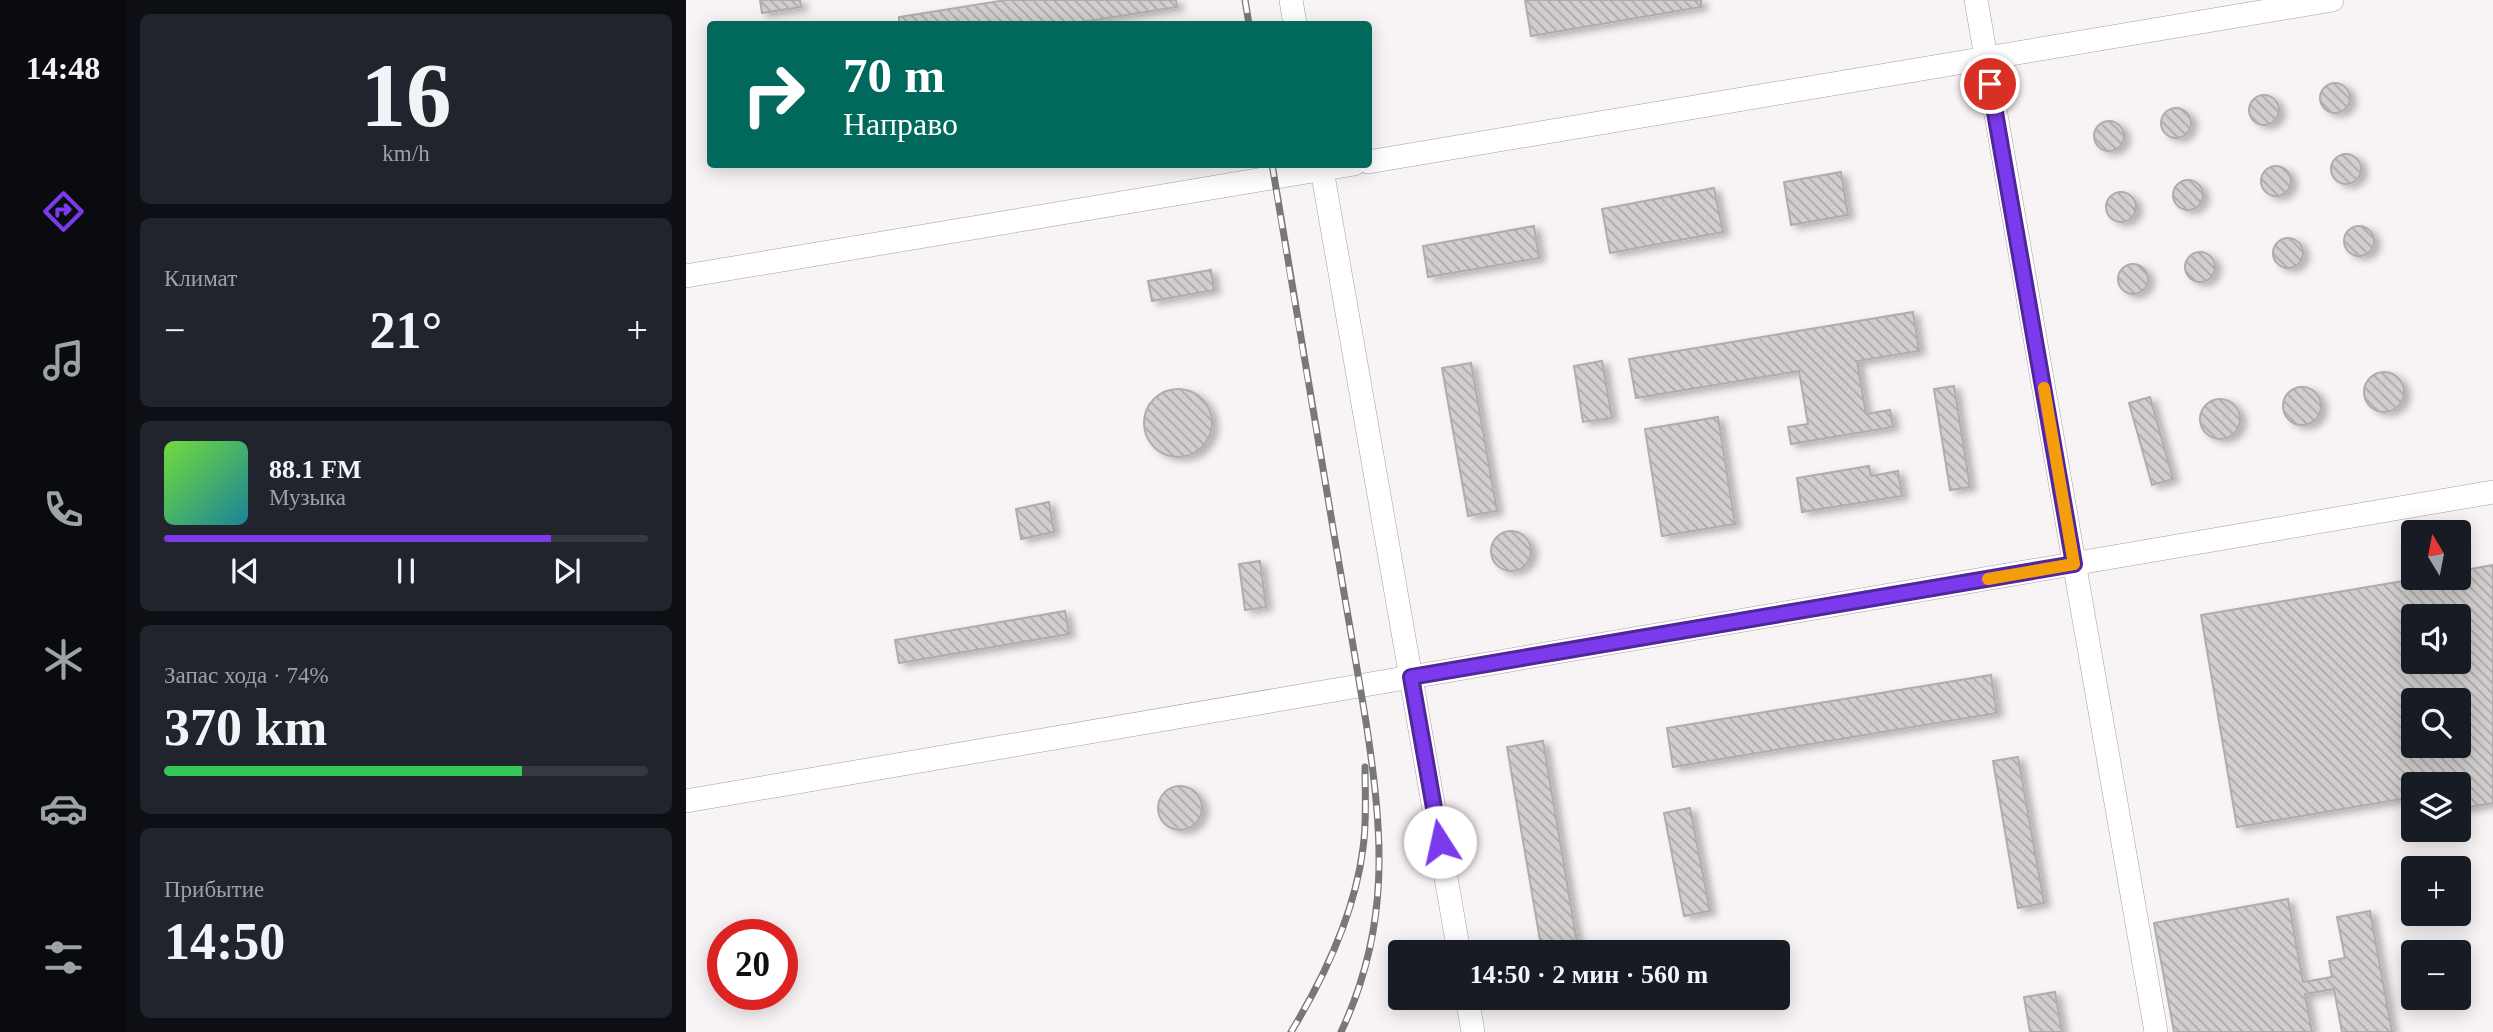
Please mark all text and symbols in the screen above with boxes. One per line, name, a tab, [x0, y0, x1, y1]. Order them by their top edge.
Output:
text: 16	[361, 45, 452, 146]
text: 70 m	[843, 48, 945, 103]
icon: right	[728, 49, 819, 140]
text: 14:48	[26, 50, 100, 86]
pin	[1960, 54, 2020, 114]
icon: arrive	[1971, 65, 2009, 103]
text: Направо	[843, 106, 958, 142]
text: km/h	[382, 141, 430, 166]
icon: directions	[39, 187, 88, 236]
text: Климат	[164, 266, 237, 291]
text: 21°	[370, 302, 442, 359]
text: −	[164, 309, 185, 351]
text: +	[627, 309, 648, 351]
icon: music	[39, 336, 88, 385]
text: 88.1 FM	[269, 455, 361, 484]
icon: phone	[39, 485, 88, 534]
text: Музыка	[269, 485, 346, 510]
north arrow	[2401, 520, 2471, 590]
map controls	[2401, 520, 2471, 1010]
icon: previous	[226, 552, 264, 590]
icon: pause	[387, 552, 425, 590]
icon: next	[548, 552, 586, 590]
button: sound	[2401, 604, 2471, 674]
icon: climate	[39, 635, 88, 684]
text: Запас хода · 74%	[164, 663, 329, 688]
button: search	[2401, 688, 2471, 758]
text: 370 km	[164, 699, 327, 756]
button: layers	[2401, 772, 2471, 842]
icon: car	[39, 784, 88, 833]
position arrow	[1403, 805, 1477, 879]
button: +	[2401, 856, 2471, 926]
text: Прибытие	[164, 877, 264, 902]
text: 14:50	[164, 913, 285, 970]
speed limit sign: 20	[707, 919, 798, 1010]
icon: filters	[39, 933, 88, 982]
button: −	[2401, 940, 2471, 1010]
text: 14:50 · 2 мин · 560 m	[1470, 960, 1708, 989]

